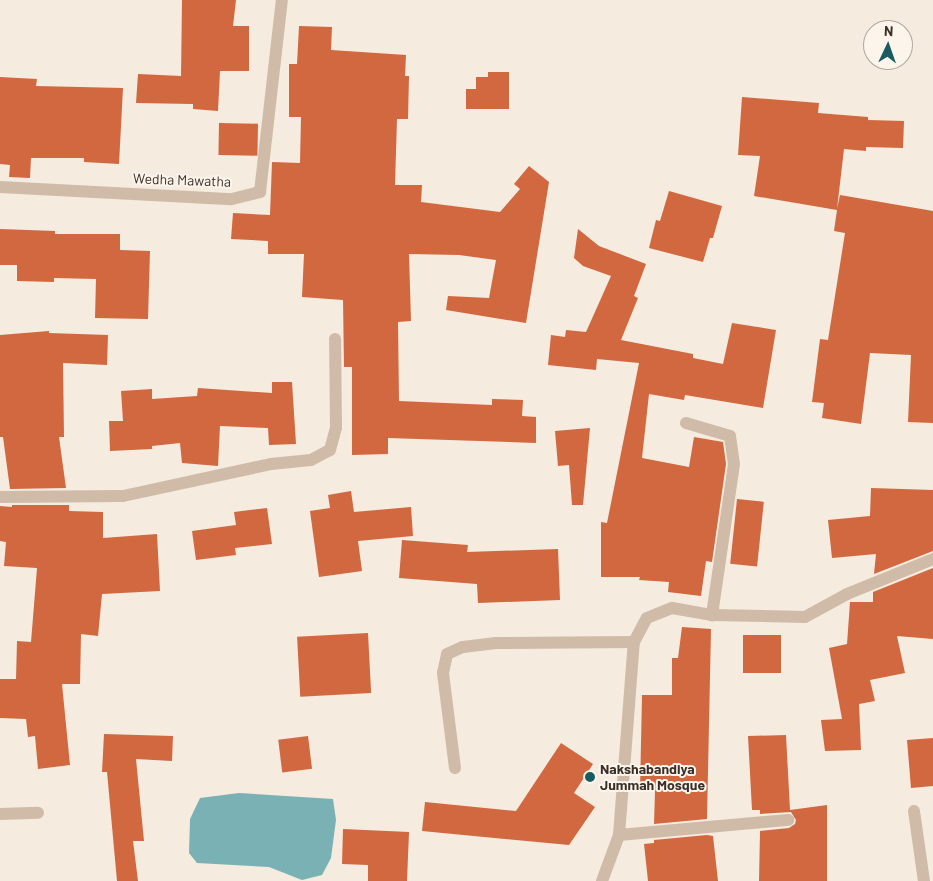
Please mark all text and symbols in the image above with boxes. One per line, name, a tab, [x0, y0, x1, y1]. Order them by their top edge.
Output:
north arrow	[863, 20, 913, 70]
text: N	[884, 22, 894, 39]
street label: Wedha Mawatha	[133, 170, 231, 190]
place label: Nakshabandiya Jummah Mosque	[600, 761, 705, 794]
marker: Nakshabandiya Jummah Mosque	[584, 771, 596, 783]

